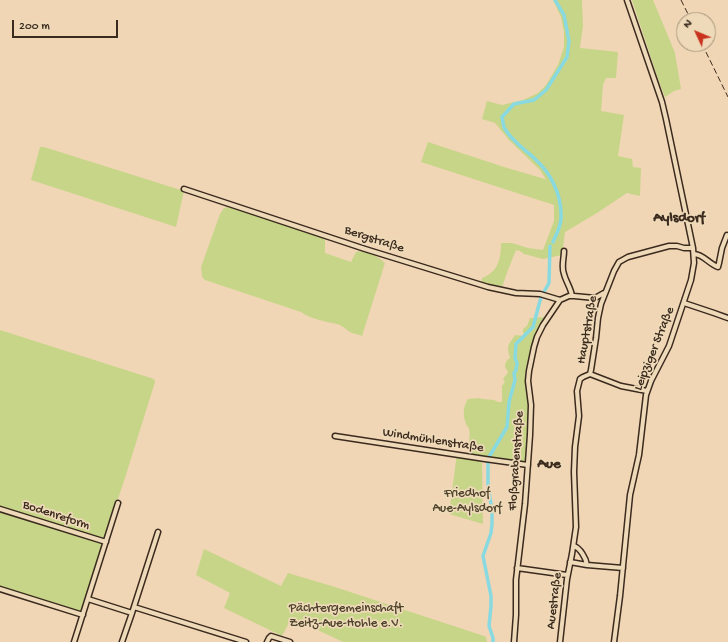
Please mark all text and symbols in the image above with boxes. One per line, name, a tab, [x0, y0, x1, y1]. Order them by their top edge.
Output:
scale bar	[14, 12, 120, 38]
north arrow	[676, 12, 716, 52]
text: N	[681, 18, 695, 31]
text: 200 m	[19, 20, 50, 34]
district label: Aylsdorf	[653, 210, 705, 228]
street label: Bergstraße	[342, 223, 406, 257]
street label: Hauptstraße	[574, 295, 602, 365]
street label: Leipziger Straße	[631, 305, 679, 393]
street label: Floßgrabenstraße	[506, 411, 528, 511]
street label: Windmühlenstraße	[381, 425, 485, 457]
district label: Aue	[537, 456, 561, 474]
park label: Friedhof Aue-Aylsdorf	[432, 486, 502, 517]
street label: Bodenreform	[20, 498, 92, 534]
street label: Auestraße	[544, 572, 566, 630]
park label: Pächtergemeinschaft Zeitz-Aue-Hohle e.V.	[289, 601, 403, 632]

